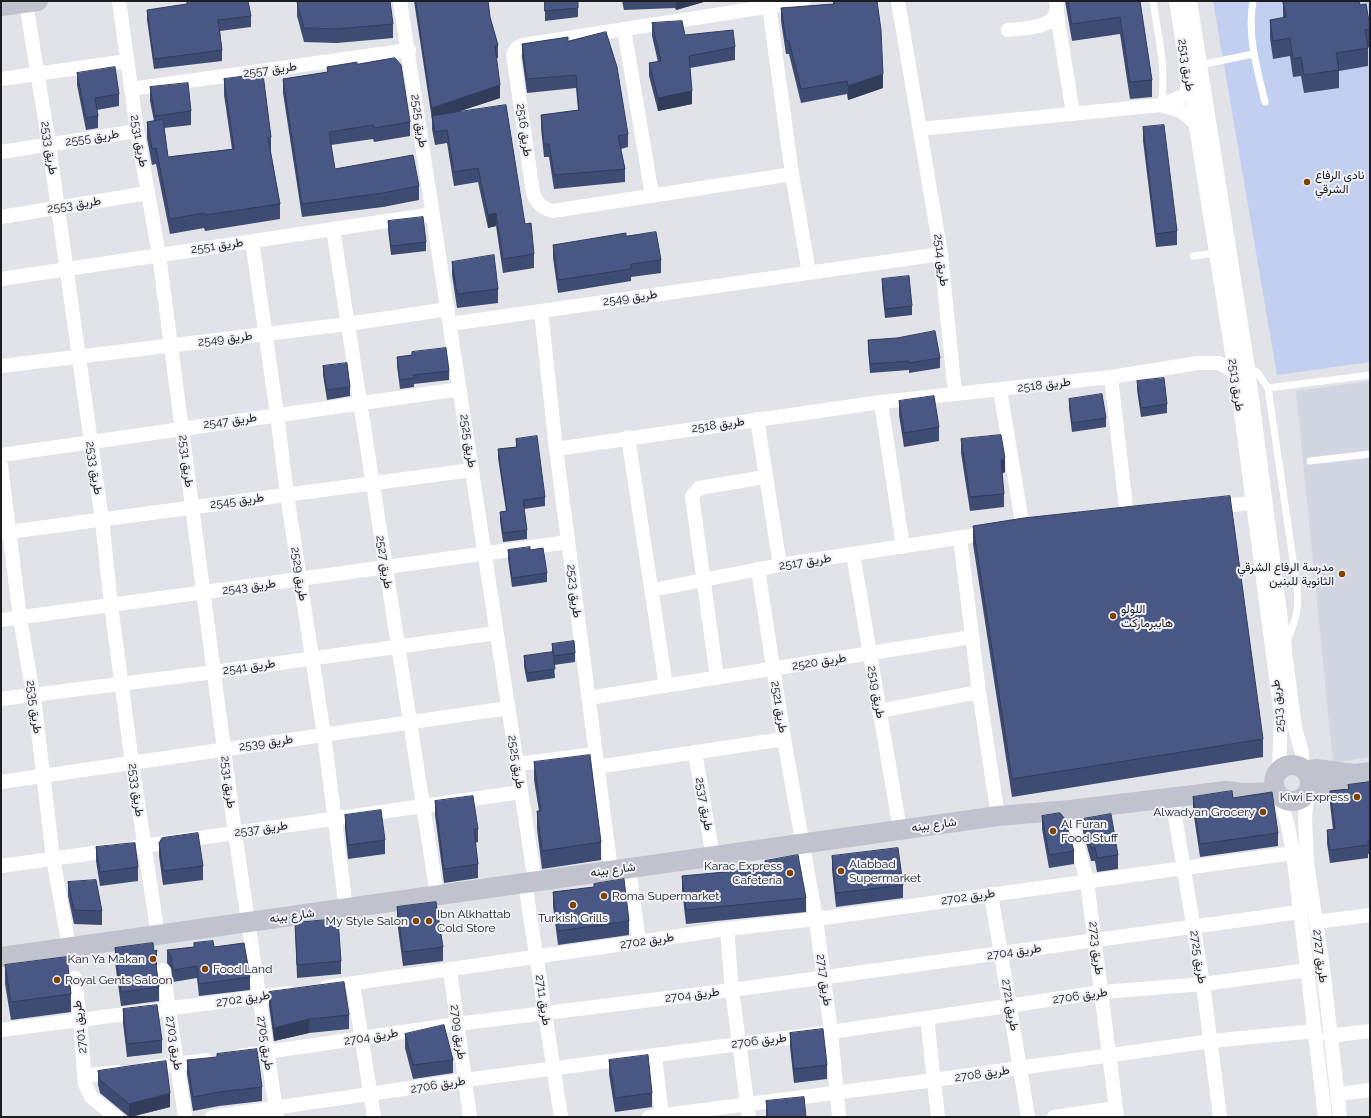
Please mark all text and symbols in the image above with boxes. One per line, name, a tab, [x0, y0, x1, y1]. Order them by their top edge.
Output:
street label: طريق 2513	[1175, 38, 1197, 92]
street label: طريق 2557	[242, 59, 298, 81]
street label: طريق 2525	[408, 93, 430, 149]
street label: طريق 2516	[513, 102, 535, 158]
street label: طريق 2531	[127, 114, 151, 168]
street label: طريق 2533	[38, 120, 60, 176]
street label: طريق 2555	[64, 127, 120, 149]
place label: نادي الرفاع الشرقي	[1315, 168, 1364, 196]
marker: نادي الرفاع الشرقي	[1302, 177, 1312, 187]
street label: طريق 2553	[46, 194, 102, 216]
street label: طريق 2514	[931, 233, 951, 287]
street label: طريق 2551	[190, 235, 244, 257]
street label: طريق 2549	[602, 287, 658, 309]
street label: طريق 2549	[197, 329, 253, 349]
street label: طريق 2513	[1225, 358, 1247, 412]
street label: طريق 2518	[1017, 375, 1071, 395]
street label: طريق 2547	[202, 410, 258, 432]
street label: طريق 2525	[457, 413, 479, 469]
street label: طريق 2518	[690, 414, 746, 436]
street label: طريق 2531	[176, 434, 196, 488]
street label: طريق 2533	[83, 440, 105, 496]
street label: طريق 2545	[209, 490, 265, 512]
street label: طريق 2527	[373, 534, 395, 590]
street label: طريق 2529	[288, 546, 310, 602]
street label: طريق 2517	[778, 551, 832, 573]
place label: مدرسة الرفاع الشرقي الثانوية للبنين	[1237, 560, 1334, 588]
street label: طريق 2523	[564, 563, 584, 619]
marker: مدرسة الرفاع الشرقي الثانوية للبنين	[1337, 569, 1347, 579]
street label: طريق 2543	[221, 576, 277, 598]
place label: اللولو هايبرماركت	[1121, 602, 1173, 630]
marker: اللولو هايبرماركت	[1108, 611, 1118, 621]
street label: طريق 2520	[791, 651, 847, 673]
street label: طريق 2541	[222, 656, 276, 678]
street label: طريق 2519	[864, 664, 888, 720]
street label: طريق 2535	[23, 679, 45, 735]
street label: طريق 2513	[1268, 679, 1288, 733]
street label: طريق 2521	[768, 680, 790, 734]
street label: طريق 2539	[238, 732, 294, 754]
street label: طريق 2525	[505, 734, 527, 790]
street label: طريق 2531	[218, 755, 238, 809]
street label: طريق 2533	[125, 762, 147, 818]
street label: طريق 2537	[692, 776, 716, 832]
place label: Kiwi Express	[1280, 790, 1349, 804]
marker: Kiwi Express	[1352, 792, 1362, 802]
place label: Alwadyan Grocery	[1153, 805, 1255, 819]
marker: Alwadyan Grocery	[1258, 807, 1268, 817]
street label: شارع بينه	[911, 815, 957, 835]
place label: Al Furan Food Stuff	[1061, 817, 1118, 845]
street label: طريق 2537	[233, 818, 289, 840]
marker: Al Furan Food Stuff	[1048, 826, 1058, 836]
place label: Alabbad Supermarket	[849, 857, 921, 885]
place label: Karac Express Cafeteria	[704, 859, 782, 887]
street label: شارع بينه	[590, 860, 636, 880]
marker: Alabbad Supermarket	[836, 866, 846, 876]
marker: Karac Express Cafeteria	[785, 868, 795, 878]
street label: طريق 2702	[940, 886, 996, 908]
place label: Roma Supermarket	[612, 889, 719, 903]
marker: Roma Supermarket	[599, 891, 609, 901]
marker: Turkish Grills	[568, 900, 578, 910]
street label: شارع بينه	[269, 906, 315, 926]
place label: Ibn Alkhattab Cold Store	[437, 907, 511, 935]
place label: Turkish Grills	[538, 911, 608, 925]
place label: My Style Salon	[326, 914, 408, 928]
marker: My Style Salon	[411, 916, 421, 926]
marker: Ibn Alkhattab Cold Store	[424, 916, 434, 926]
street label: طريق 2723	[1086, 920, 1106, 976]
street label: طريق 2727	[1310, 928, 1330, 984]
street label: طريق 2725	[1187, 929, 1209, 985]
street label: طريق 2702	[619, 930, 675, 952]
street label: طريق 2704	[986, 941, 1042, 963]
place label: Kan Ya Makan	[67, 952, 145, 966]
street label: طريق 2717	[813, 953, 835, 1007]
marker: Kan Ya Makan	[148, 954, 158, 964]
place label: Food Land	[213, 962, 272, 976]
marker: Food Land	[200, 964, 210, 974]
place label: Royal Gents Saloon	[65, 973, 173, 987]
street label: طريق 2711	[532, 974, 554, 1026]
marker: Royal Gents Saloon	[52, 975, 62, 985]
street label: طريق 2721	[998, 978, 1022, 1032]
street label: طريق 2704	[664, 985, 720, 1005]
street label: طريق 2706	[1051, 985, 1109, 1007]
street label: طريق 2702	[215, 988, 271, 1010]
street label: طريق 2701	[70, 1000, 90, 1054]
street label: طريق 2709	[447, 1004, 469, 1060]
street label: طريق 2703	[163, 1015, 185, 1071]
street label: طريق 2705	[254, 1015, 276, 1071]
street label: طريق 2704	[343, 1026, 399, 1048]
street label: طريق 2706	[730, 1030, 788, 1052]
street label: طريق 2708	[953, 1063, 1011, 1085]
street label: طريق 2706	[409, 1074, 467, 1096]

